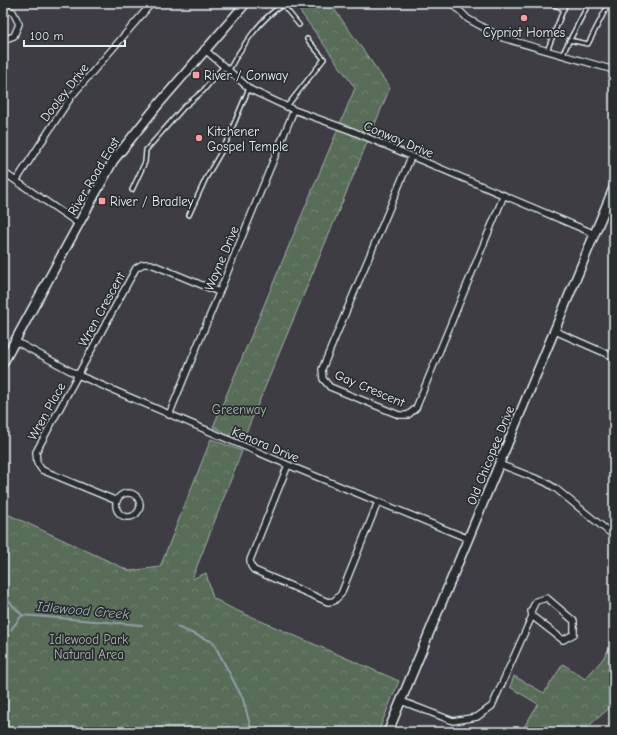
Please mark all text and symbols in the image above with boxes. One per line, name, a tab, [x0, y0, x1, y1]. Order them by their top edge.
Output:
marker: Cypriot Homes	[519, 13, 529, 23]
scale bar	[24, 22, 125, 48]
place label: Cypriot Homes	[483, 25, 565, 40]
text: 100 m	[30, 29, 63, 43]
street label: Dooley Drive	[37, 60, 92, 124]
place label: River / Conway	[204, 68, 288, 83]
marker: River / Conway	[191, 70, 201, 80]
street label: Conway Drive	[362, 118, 436, 161]
place label: Kitchener Gospel Temple	[207, 124, 289, 154]
marker: Kitchener Gospel Temple	[194, 133, 204, 143]
street label: River Road East	[64, 134, 123, 218]
place label: River / Bradley	[110, 194, 194, 209]
marker: River / Bradley	[97, 196, 107, 206]
street label: Wayne Drive	[201, 223, 242, 293]
street label: Wren Crescent	[75, 268, 129, 349]
street label: Gay Crescent	[333, 367, 408, 410]
street label: Wren Place	[24, 379, 69, 443]
park label: Greenway	[212, 402, 266, 417]
street label: Old Chicopee Drive	[464, 403, 517, 507]
street label: Kenora Drive	[230, 424, 302, 466]
water label: Idlewood Creek	[35, 598, 130, 623]
park label: Idlewood Park Natural Area	[50, 632, 129, 662]

